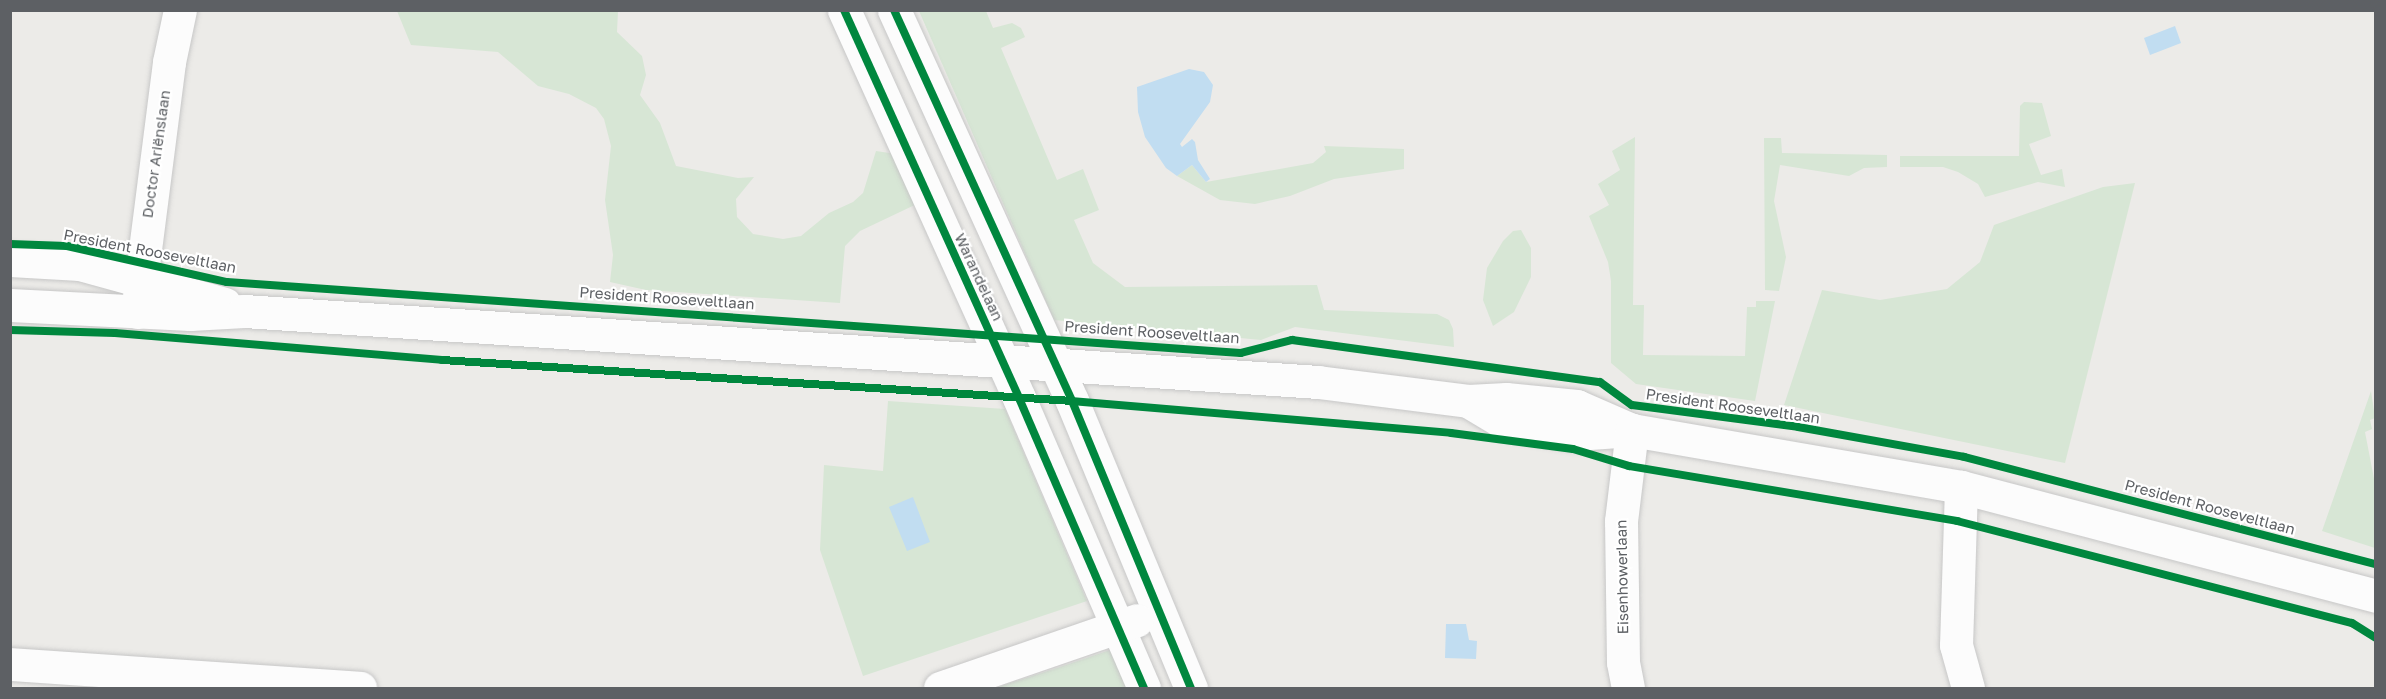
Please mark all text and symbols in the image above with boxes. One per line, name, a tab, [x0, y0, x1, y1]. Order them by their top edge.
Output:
street label: Doctor Ariënslaan	[138, 89, 174, 219]
street label: President Rooseveltlaan	[62, 225, 238, 277]
street label: Warandelaan	[951, 230, 1007, 324]
street label: President Rooseveltlaan	[579, 283, 755, 313]
street label: President Rooseveltlaan	[1064, 317, 1240, 347]
street label: President Rooseveltlaan	[1645, 385, 1821, 427]
street label: President Rooseveltlaan	[2123, 476, 2297, 538]
street label: Eisenhowerlaan	[1612, 520, 1632, 634]

